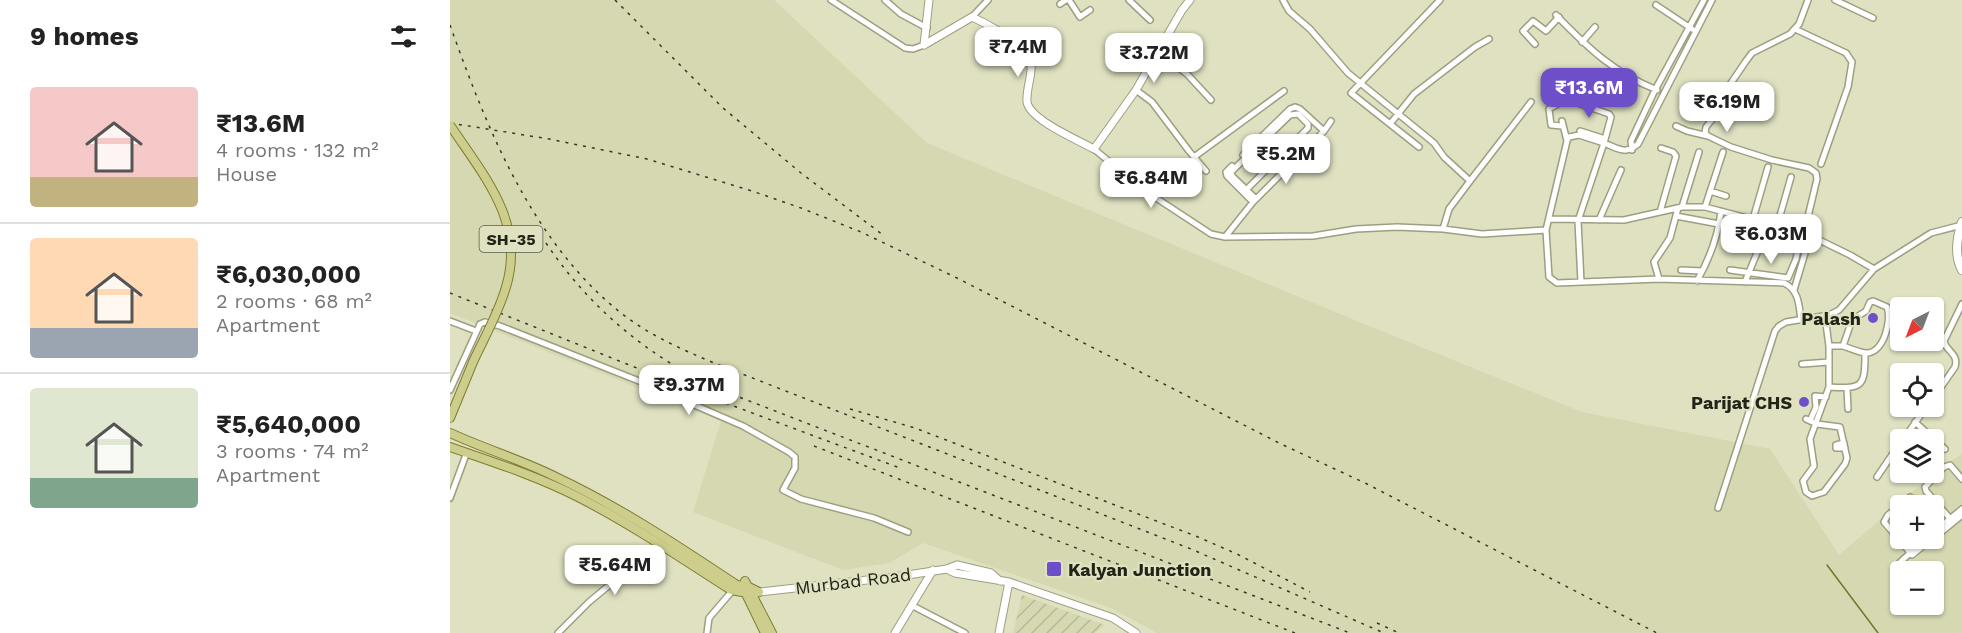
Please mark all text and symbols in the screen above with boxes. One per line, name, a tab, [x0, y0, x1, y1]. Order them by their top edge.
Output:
icon: filters	[387, 20, 420, 53]
text: 9 homes	[30, 21, 139, 51]
pin: ₹7.4M	[976, 27, 1060, 78]
pin: ₹3.72M	[1105, 33, 1203, 84]
text: ₹7.4M	[989, 34, 1047, 58]
text: ₹3.72M	[1119, 40, 1189, 64]
pin: ₹13.6M	[1540, 68, 1638, 119]
text: ₹13.6M	[1555, 75, 1623, 99]
pin: ₹6.19M	[1678, 82, 1776, 133]
text: ₹6.19M	[1693, 89, 1761, 113]
text: ₹13.6M	[216, 108, 305, 138]
icon: home	[78, 111, 150, 183]
pin: ₹5.2M	[1244, 134, 1328, 185]
text: 4 rooms · 132 m²	[216, 138, 379, 162]
text: ₹5.2M	[1256, 141, 1316, 165]
pin: ₹6.84M	[1102, 158, 1200, 209]
text: House	[216, 162, 277, 186]
text: ₹6.84M	[1114, 165, 1188, 189]
pin: ₹6.03M	[1722, 214, 1820, 265]
text: ₹6.03M	[1735, 221, 1807, 245]
road number: SH-35	[479, 226, 542, 252]
text: ₹6,030,000	[216, 259, 361, 289]
icon: home	[78, 262, 150, 334]
text: 2 rooms · 68 m²	[216, 289, 372, 313]
north arrow	[1890, 297, 1944, 351]
map controls	[1890, 297, 1944, 615]
place label: Palash	[1801, 308, 1861, 329]
marker: Palash	[1866, 311, 1880, 325]
text: Apartment	[216, 313, 320, 337]
button: locate	[1890, 363, 1944, 417]
pin: ₹9.37M	[640, 365, 738, 416]
text: ₹9.37M	[653, 372, 725, 396]
place label: Parijat CHS	[1691, 392, 1792, 413]
marker: Parijat CHS	[1797, 395, 1811, 409]
text: ₹5,640,000	[216, 409, 361, 439]
icon: home	[78, 412, 150, 484]
button: layers	[1890, 429, 1944, 483]
text: 3 rooms · 74 m²	[216, 439, 369, 463]
text: Apartment	[216, 463, 320, 487]
button: +	[1890, 495, 1944, 549]
pin: ₹5.64M	[566, 545, 664, 596]
text: ₹5.64M	[579, 552, 651, 576]
place label: Kalyan Junction	[1068, 559, 1211, 580]
marker: Kalyan Junction	[1045, 560, 1063, 578]
button: −	[1890, 561, 1944, 615]
street label: Murbad Road	[794, 563, 912, 599]

